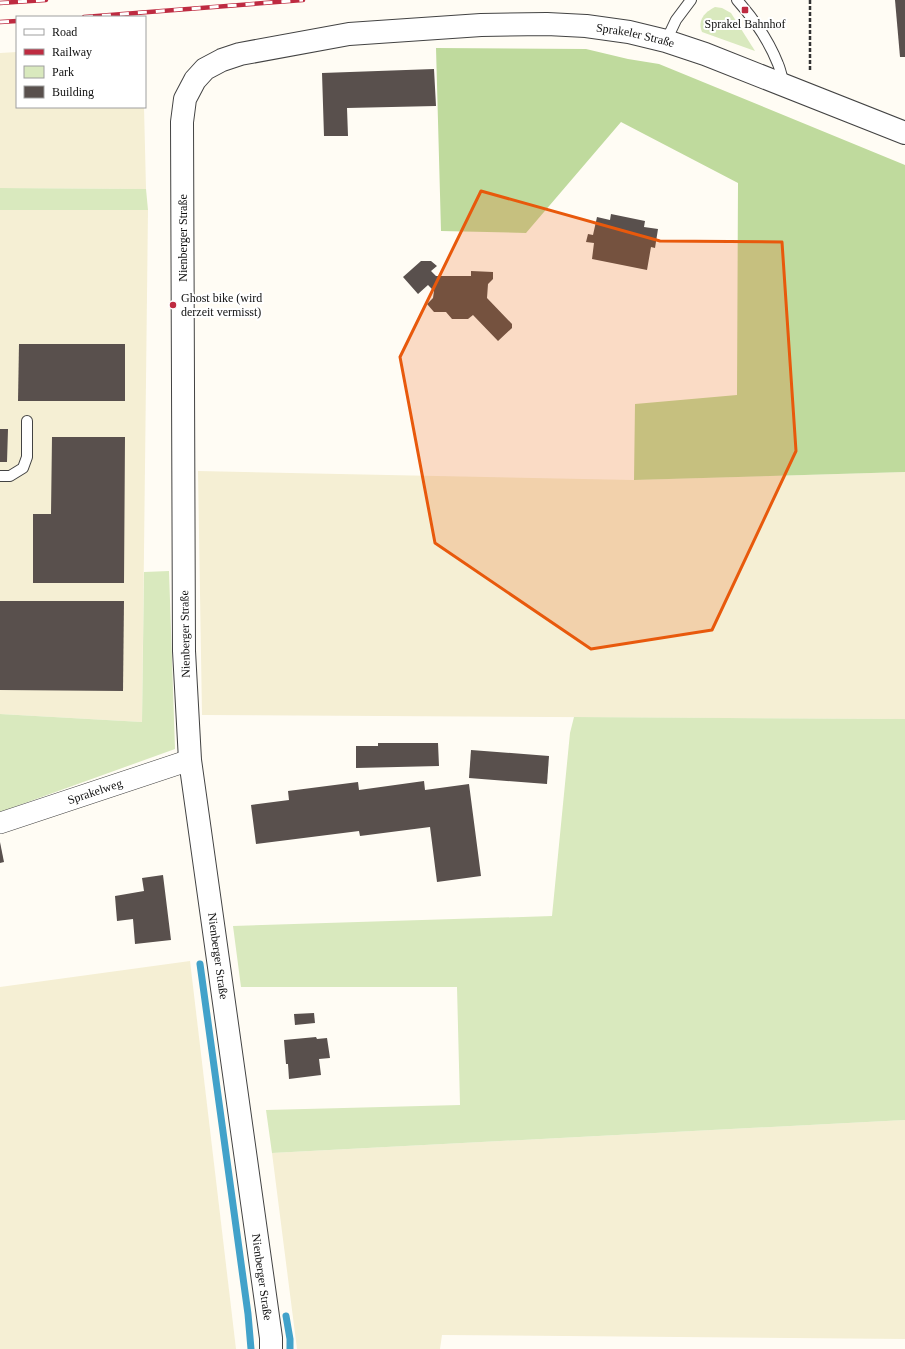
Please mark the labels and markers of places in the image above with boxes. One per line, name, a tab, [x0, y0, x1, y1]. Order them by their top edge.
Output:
marker: Sprakel Bahnhof	[740, 5, 750, 15]
place label: Sprakel Bahnhof	[705, 17, 785, 31]
place label: Ghost bike (wird derzeit vermisst)	[181, 291, 262, 319]
marker: Ghost bike (wird derzeit vermisst)	[168, 300, 178, 310]

